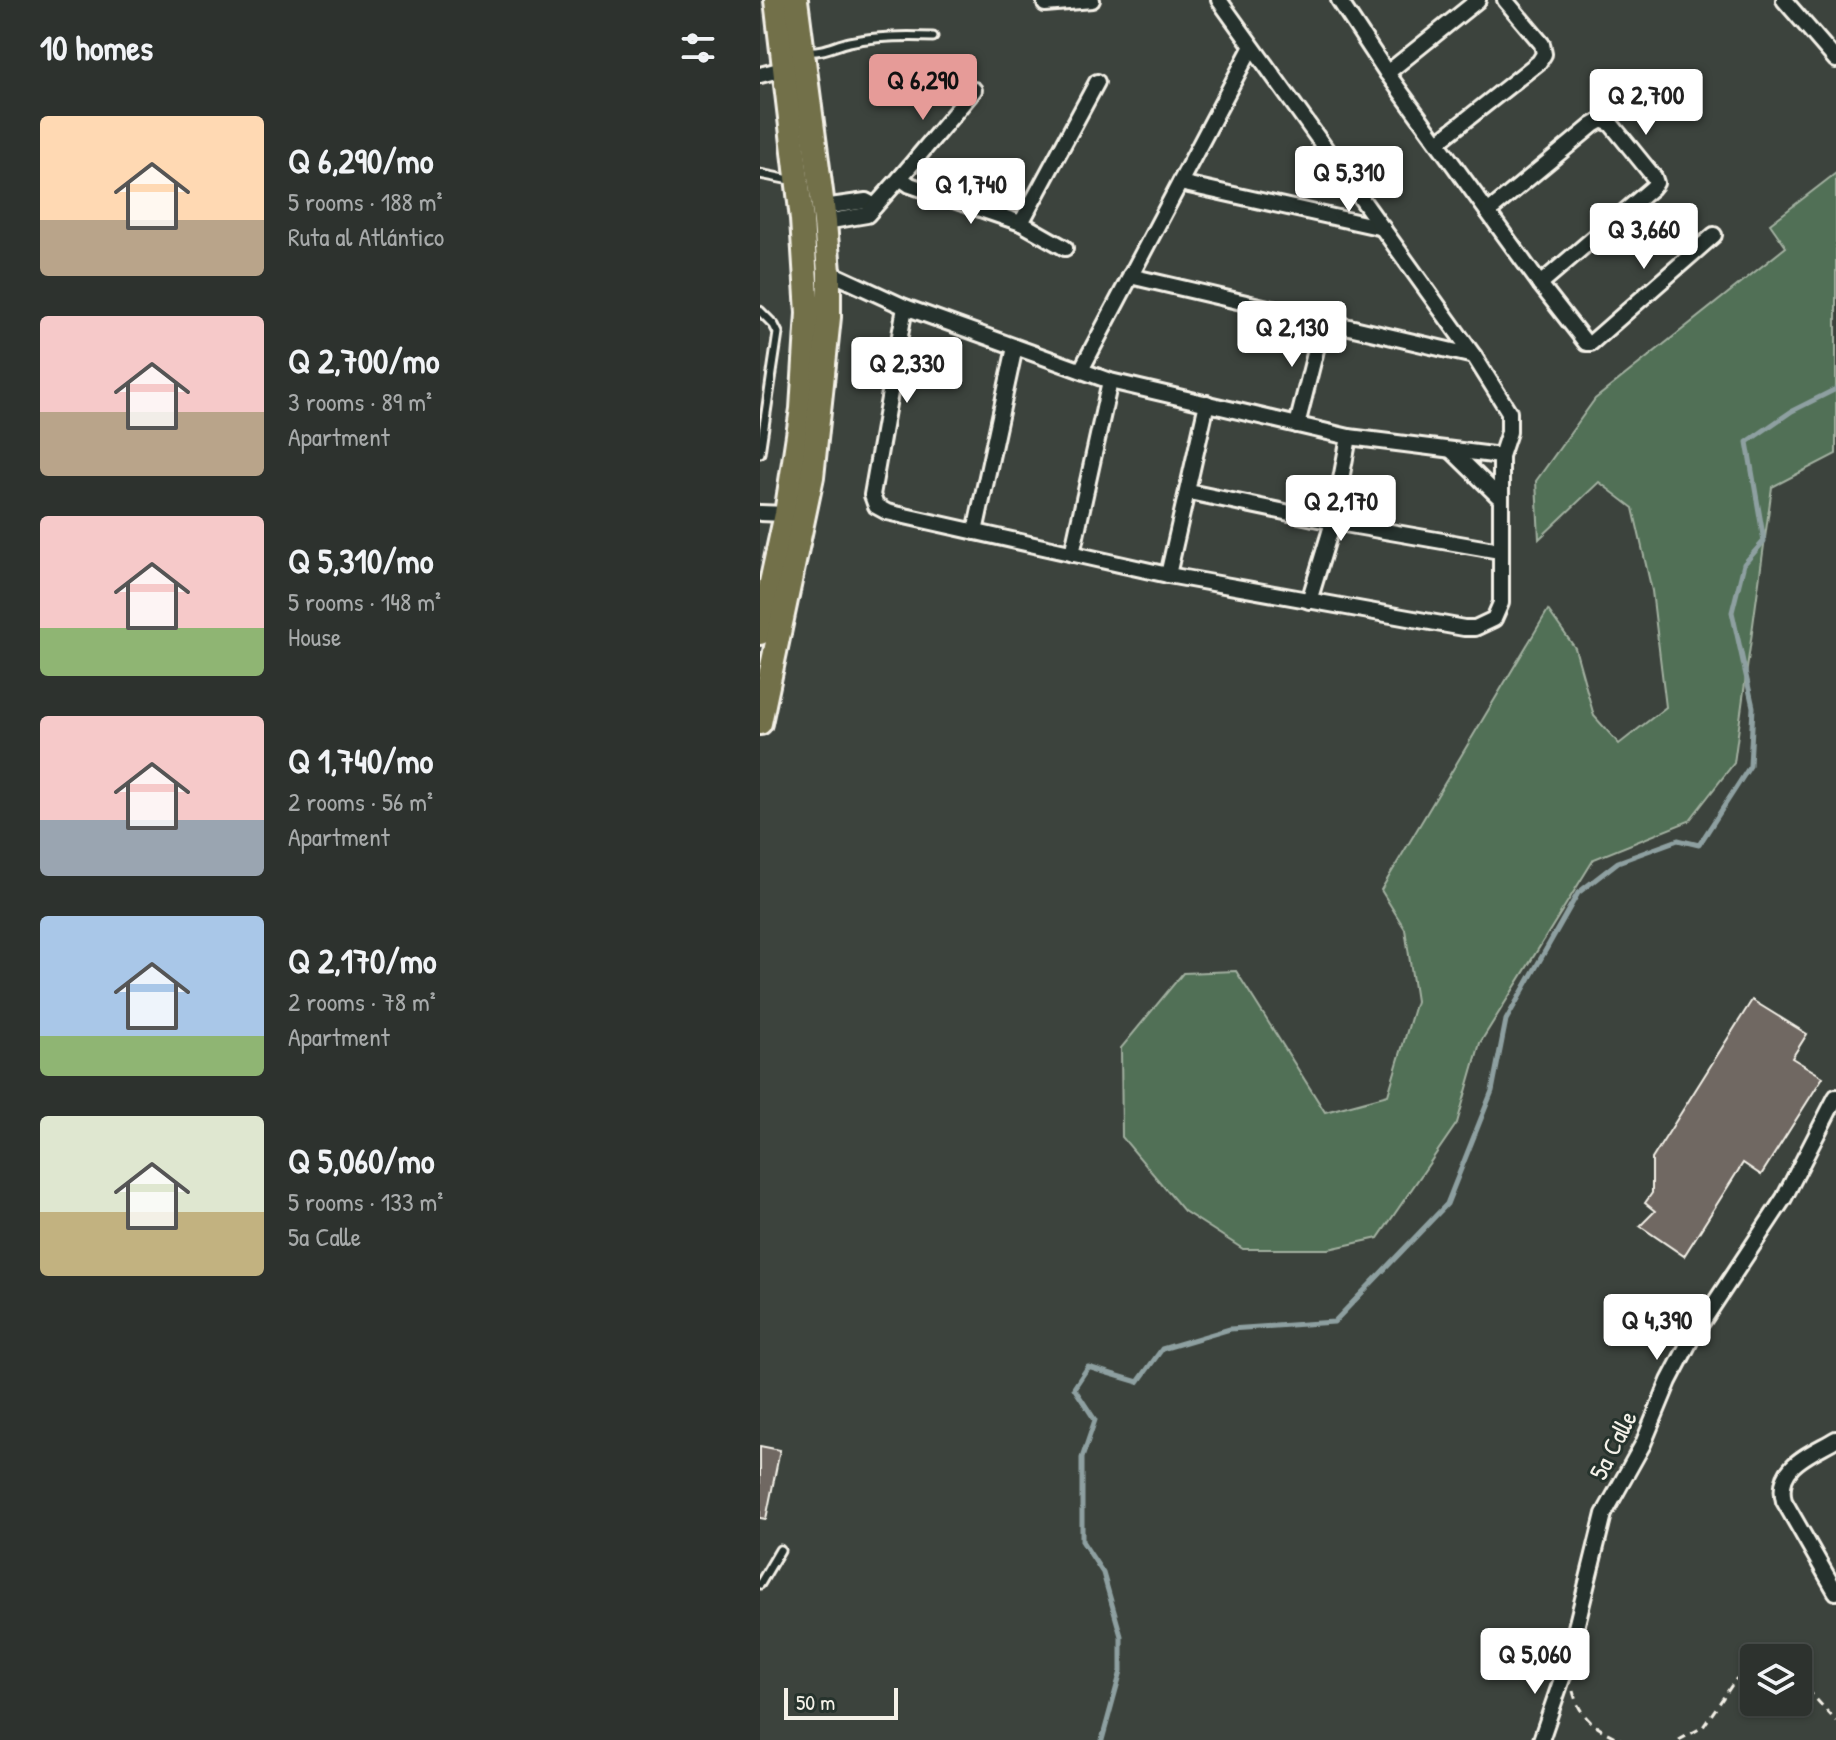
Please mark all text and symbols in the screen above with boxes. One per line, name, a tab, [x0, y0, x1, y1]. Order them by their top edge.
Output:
text: 10 homes	[40, 25, 153, 71]
icon: filters	[676, 26, 720, 70]
pin: Q 6,290	[849, 54, 997, 122]
text: Q 6,290	[887, 62, 959, 97]
pin: Q 2,700	[1572, 69, 1720, 137]
text: Q 2,700	[1608, 77, 1684, 112]
text: Q 6,290/mo	[288, 138, 433, 184]
pin: Q 5,310	[1275, 146, 1423, 214]
icon: home	[104, 148, 200, 244]
text: Q 5,310	[1313, 154, 1385, 189]
pin: Q 1,740	[897, 158, 1045, 226]
text: Q 1,740	[935, 166, 1007, 201]
text: 5 rooms · 188 m²	[288, 184, 442, 219]
pin: Q 3,660	[1570, 203, 1718, 271]
text: Q 3,660	[1608, 211, 1680, 246]
text: Ruta al Atlántico	[288, 219, 444, 254]
pin: Q 2,130	[1218, 301, 1366, 369]
text: Q 2,130	[1255, 309, 1329, 344]
pin: Q 2,330	[833, 337, 981, 405]
text: Q 2,700/mo	[288, 338, 439, 384]
text: Q 2,330	[869, 345, 945, 380]
icon: home	[104, 348, 200, 444]
text: 3 rooms · 89 m²	[288, 384, 432, 419]
text: Apartment	[288, 419, 390, 454]
pin: Q 2,170	[1267, 475, 1415, 543]
text: Q 2,170	[1304, 483, 1378, 518]
text: Q 5,310/mo	[288, 538, 433, 584]
icon: home	[104, 548, 200, 644]
text: 5 rooms · 148 m²	[288, 584, 441, 619]
text: House	[288, 619, 341, 654]
text: Q 1,740/mo	[288, 738, 433, 784]
icon: home	[104, 748, 200, 844]
text: 2 rooms · 56 m²	[288, 784, 433, 819]
text: Apartment	[288, 819, 390, 854]
text: Q 2,170/mo	[288, 938, 436, 984]
icon: home	[104, 948, 200, 1044]
text: 2 rooms · 78 m²	[288, 984, 436, 1019]
text: Apartment	[288, 1019, 390, 1054]
text: Q 5,060/mo	[288, 1138, 435, 1184]
icon: home	[104, 1148, 200, 1244]
text: 5 rooms · 133 m²	[288, 1184, 443, 1219]
text: 5a Calle	[288, 1219, 361, 1254]
pin: Q 4,390	[1583, 1294, 1731, 1362]
text: Q 4,390	[1622, 1302, 1692, 1337]
street label: 5a Calle	[1580, 1404, 1645, 1485]
pin: Q 5,060	[1461, 1628, 1609, 1696]
text: Q 5,060	[1499, 1636, 1571, 1671]
map controls	[1740, 1644, 1812, 1716]
button: layers	[1740, 1644, 1812, 1716]
scale bar	[784, 1684, 898, 1720]
text: 50 m	[796, 1687, 835, 1717]

